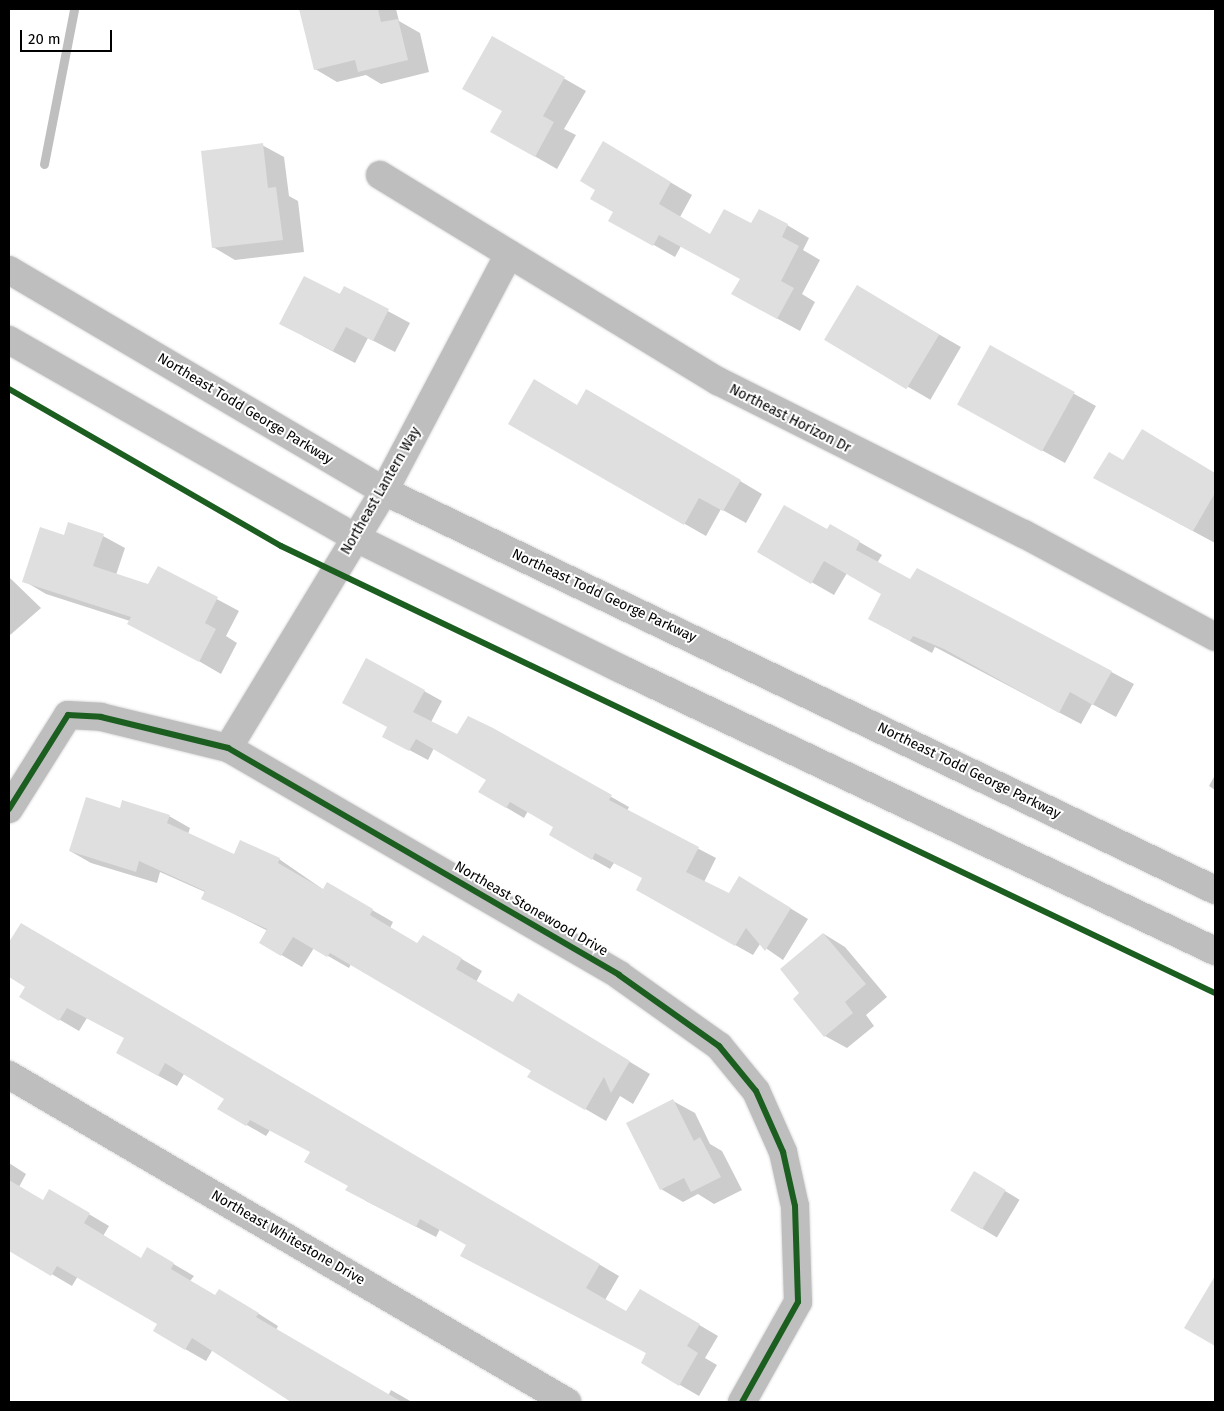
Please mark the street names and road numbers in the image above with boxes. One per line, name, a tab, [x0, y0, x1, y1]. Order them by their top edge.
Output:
street label: Northeast Todd George Parkway	[154, 350, 336, 468]
street label: Northeast Horizon Dr	[726, 381, 854, 457]
street label: Northeast Lantern Way	[338, 424, 424, 558]
street label: Northeast Todd George Parkway	[509, 546, 699, 646]
street label: Northeast Todd George Parkway	[875, 719, 1063, 823]
street label: Northeast Stonewood Drive	[451, 858, 611, 960]
street label: Northeast Whitestone Drive	[208, 1187, 368, 1289]

